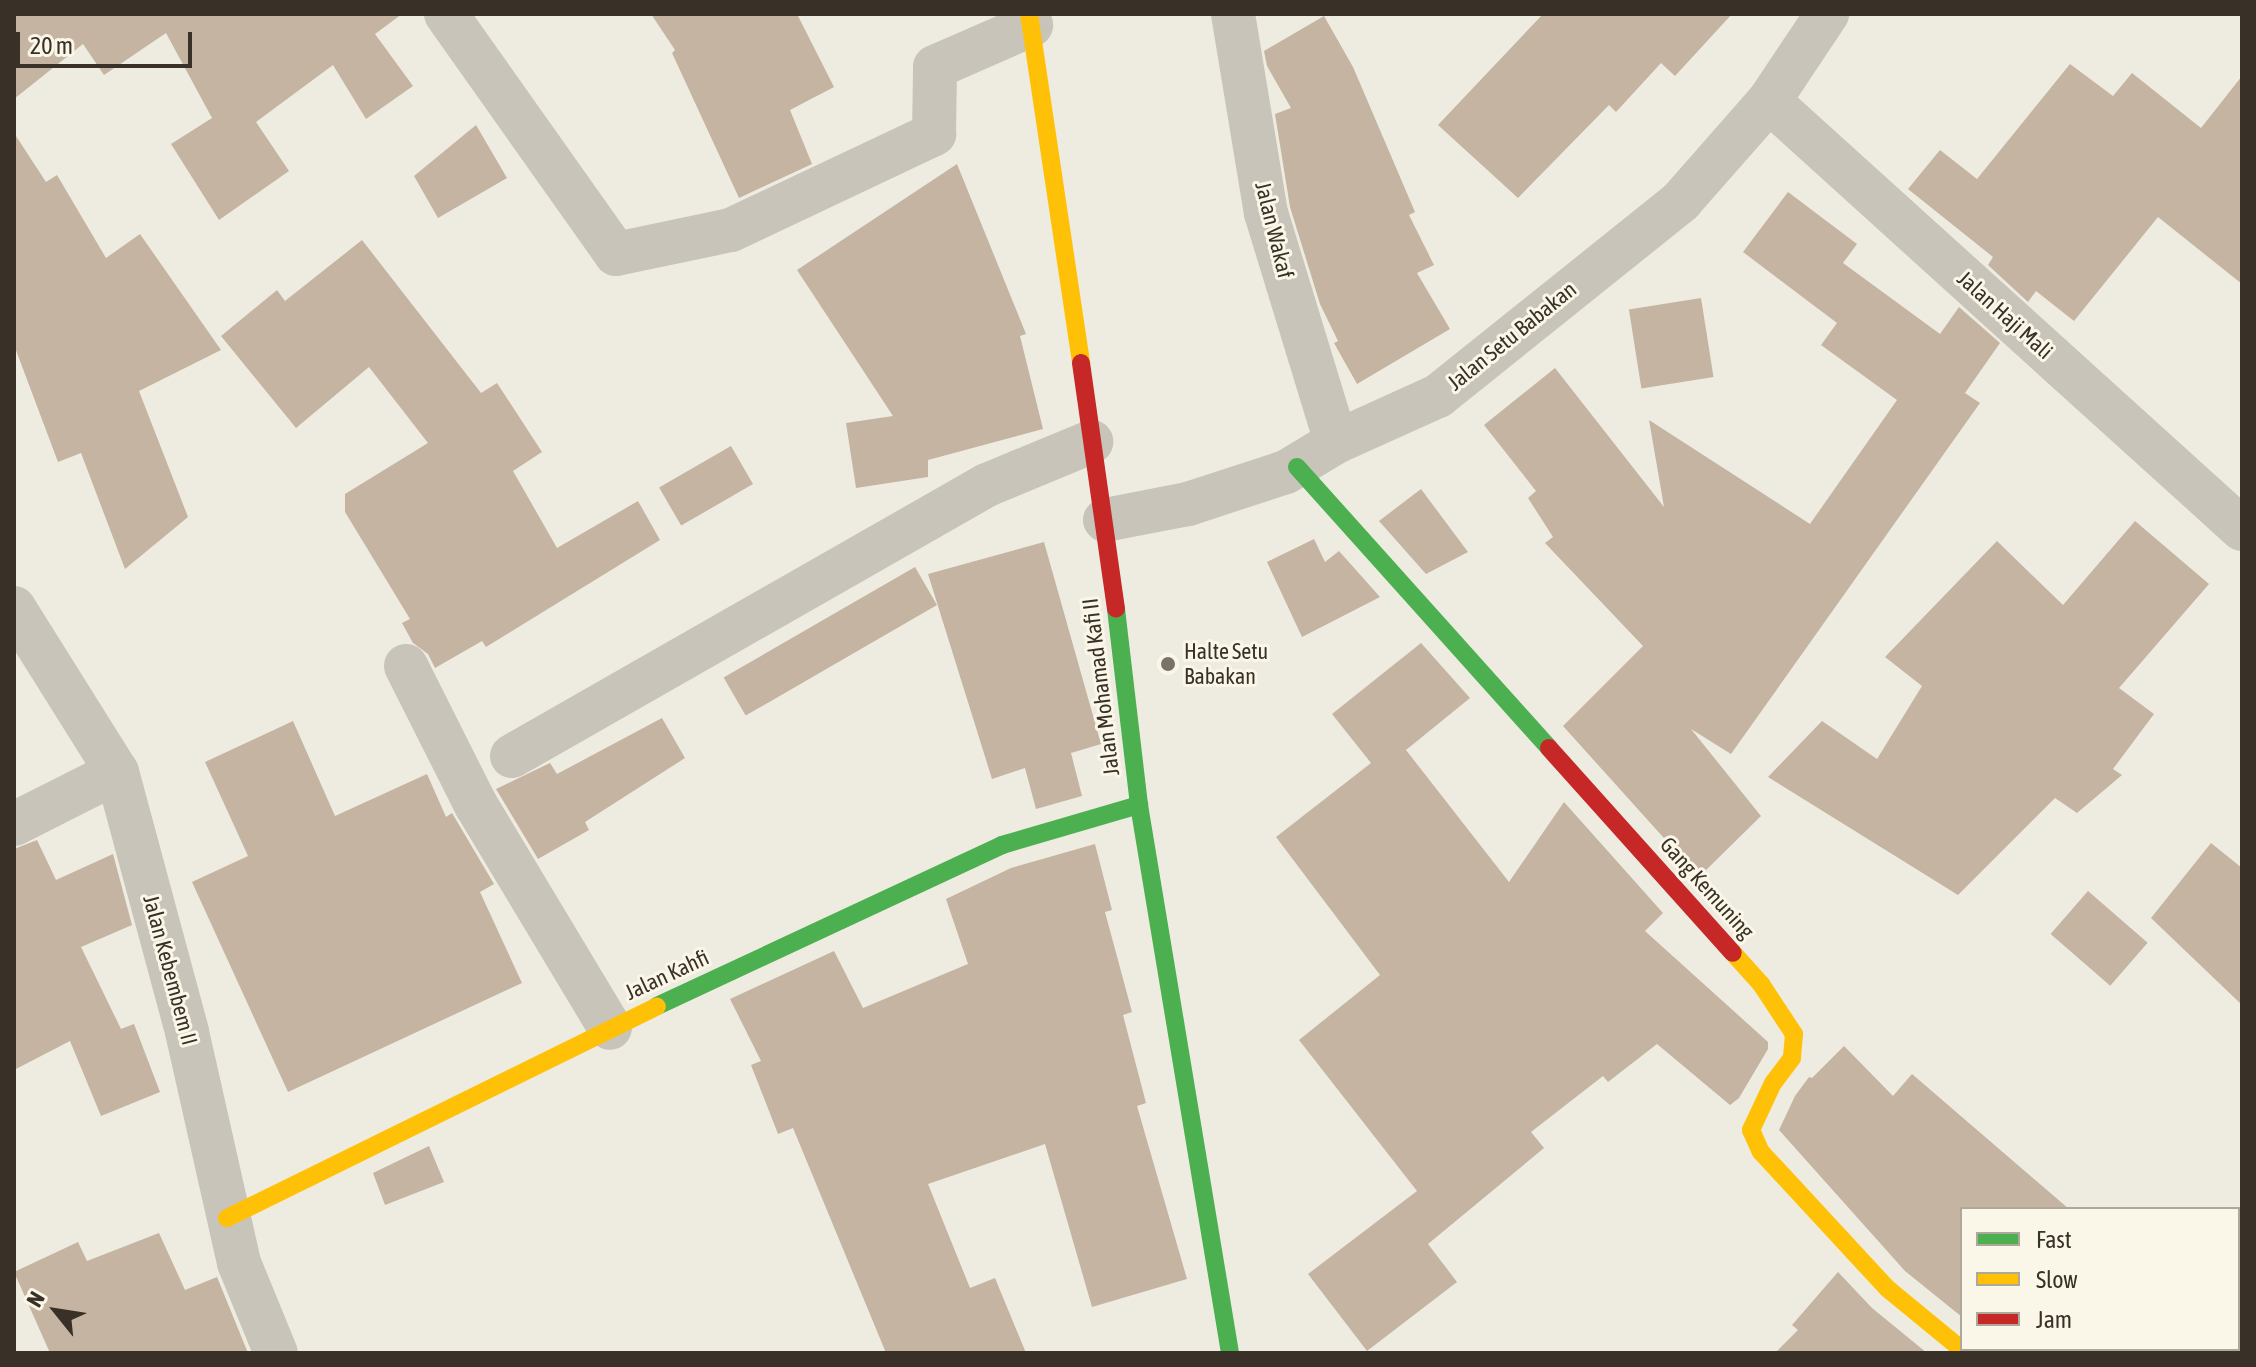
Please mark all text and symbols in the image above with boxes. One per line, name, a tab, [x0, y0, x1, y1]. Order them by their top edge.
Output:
scale bar	[20, 16, 196, 66]
text: 20 m	[30, 32, 73, 59]
street label: Jalan Wakaf	[1249, 179, 1299, 281]
street label: Jalan Haji Mali	[1952, 265, 2058, 365]
street label: Jalan Setu Babakan	[1442, 276, 1582, 396]
street label: Jalan Mohamad Kafi II	[1077, 597, 1125, 777]
place label: Halte Setu Babakan	[1184, 638, 1268, 690]
marker: Halte Setu Babakan	[1159, 655, 1177, 673]
street label: Gang Kemuning	[1654, 832, 1760, 944]
street label: Jalan Kebembem II	[137, 892, 203, 1048]
street label: Jalan Kahfi	[621, 944, 713, 1006]
legend	[1960, 1207, 2240, 1351]
text: Fast	[2036, 1226, 2072, 1253]
text: Slow	[2036, 1266, 2078, 1293]
north arrow	[16, 1271, 96, 1351]
text: N	[21, 1287, 50, 1311]
text: Jam	[2036, 1306, 2072, 1333]

